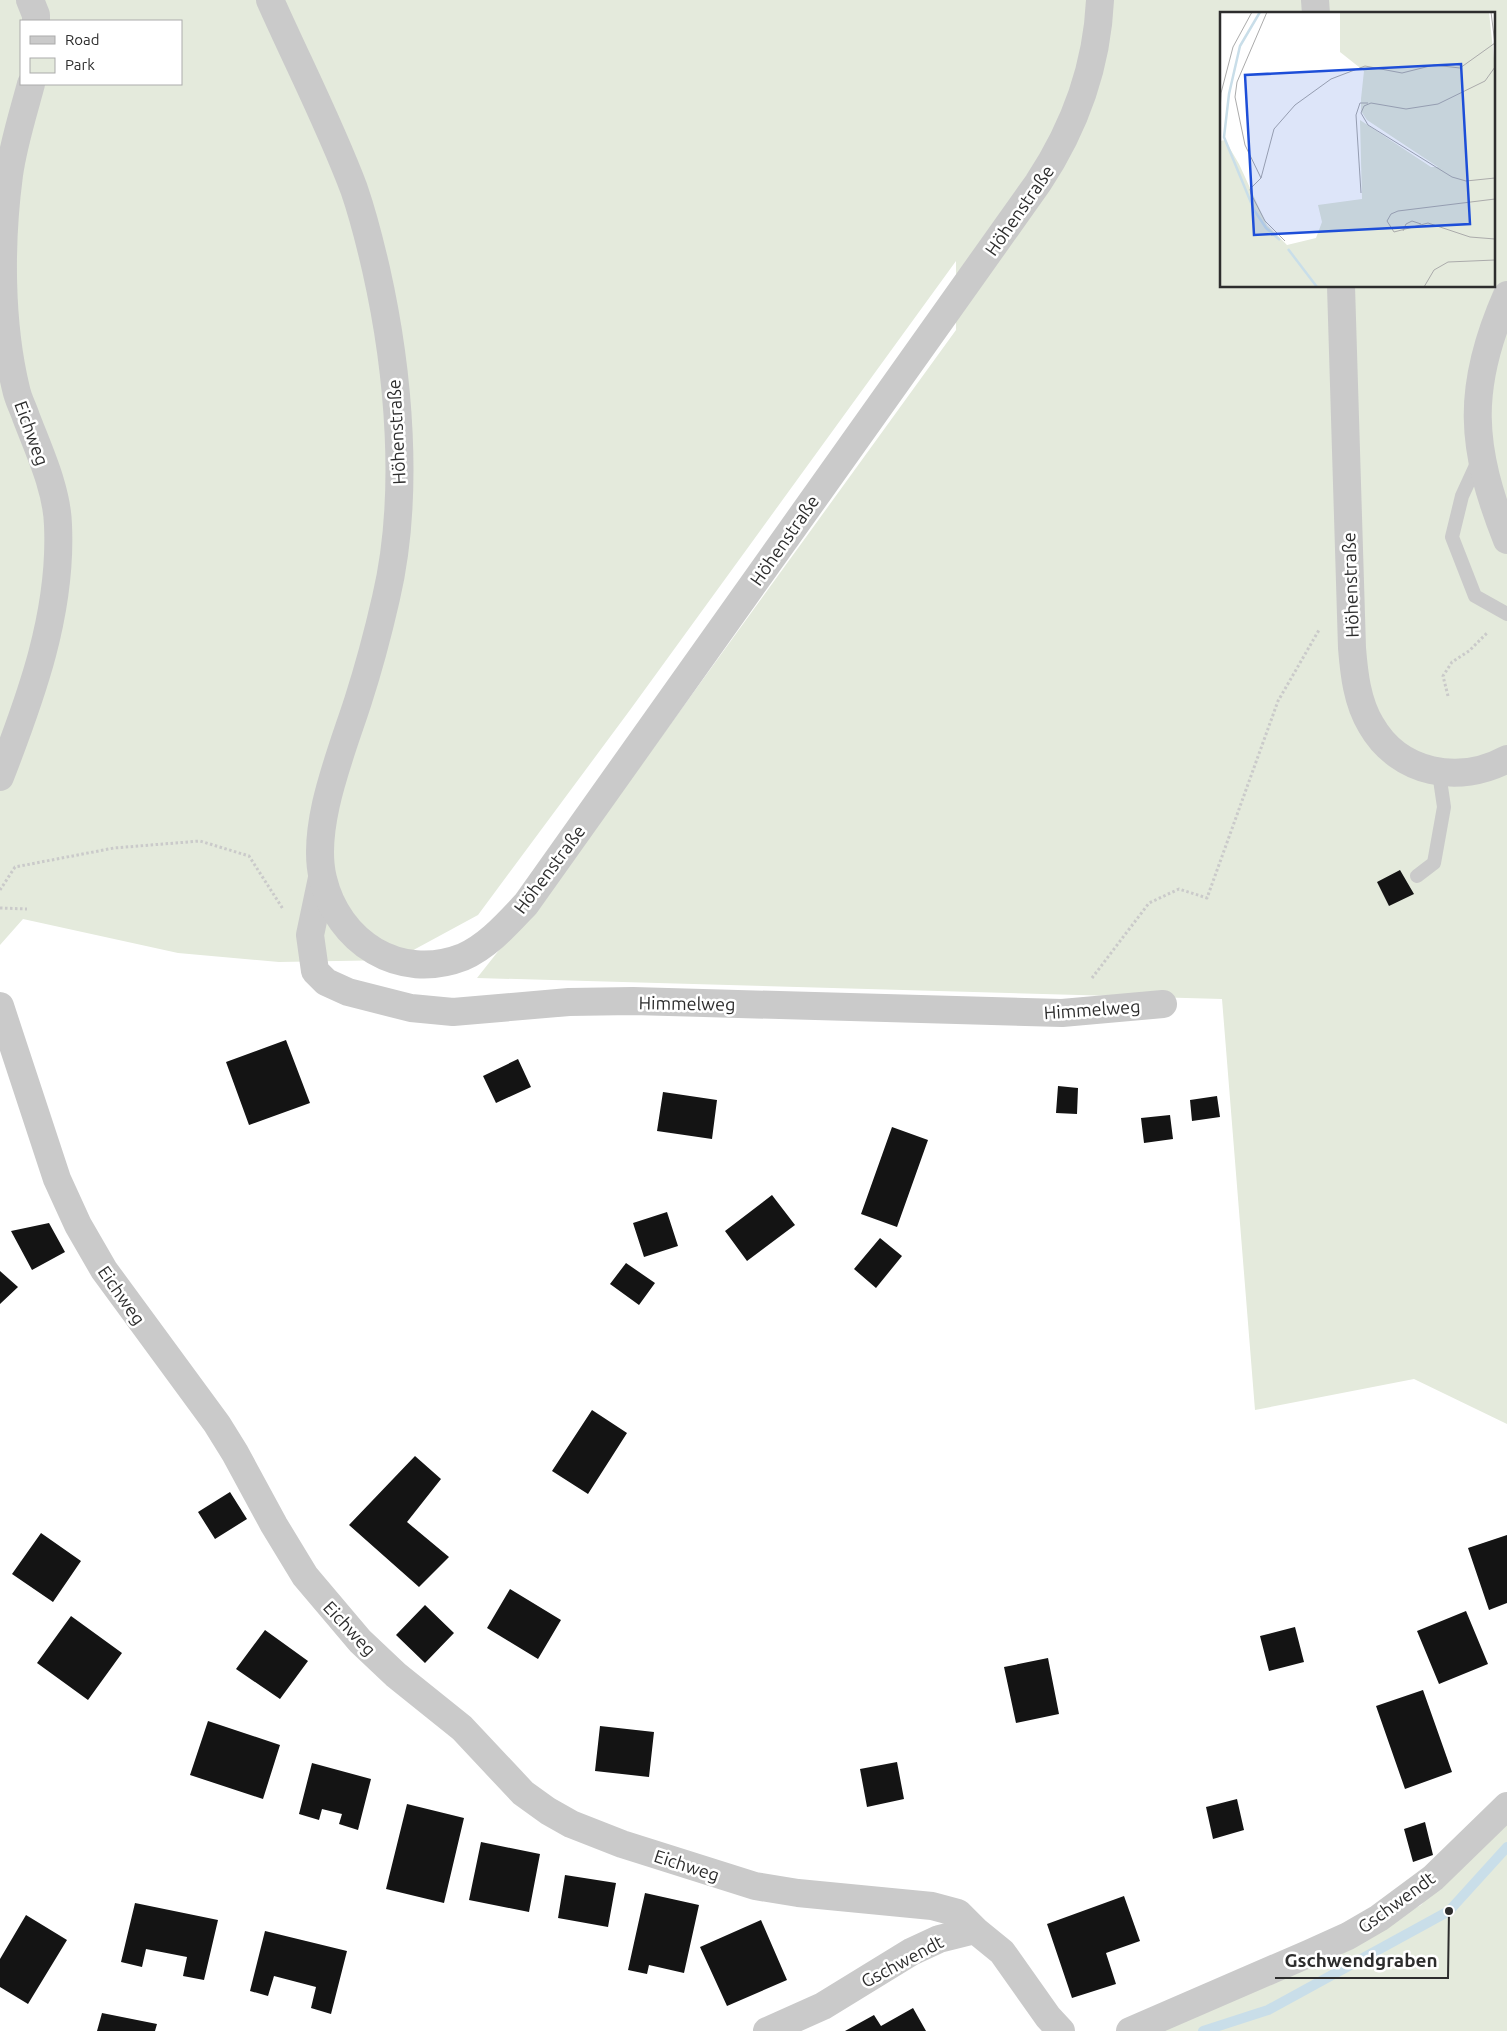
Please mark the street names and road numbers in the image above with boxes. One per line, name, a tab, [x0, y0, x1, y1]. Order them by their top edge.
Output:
street label: Höhenstraße	[981, 161, 1057, 259]
street label: Höhenstraße	[383, 379, 409, 485]
street label: Eichweg	[11, 398, 53, 468]
street label: Höhenstraße	[746, 491, 822, 589]
street label: Höhenstraße	[1338, 532, 1362, 638]
street label: Höhenstraße	[509, 821, 589, 917]
street label: Himmelweg	[638, 992, 736, 1014]
street label: Himmelweg	[1043, 996, 1141, 1022]
street label: Eichweg	[94, 1262, 150, 1328]
street label: Eichweg	[320, 1597, 380, 1659]
street label: Eichweg	[652, 1845, 722, 1885]
street label: Gschwendt	[1354, 1867, 1438, 1937]
street label: Gschwendt	[858, 1931, 946, 1991]

